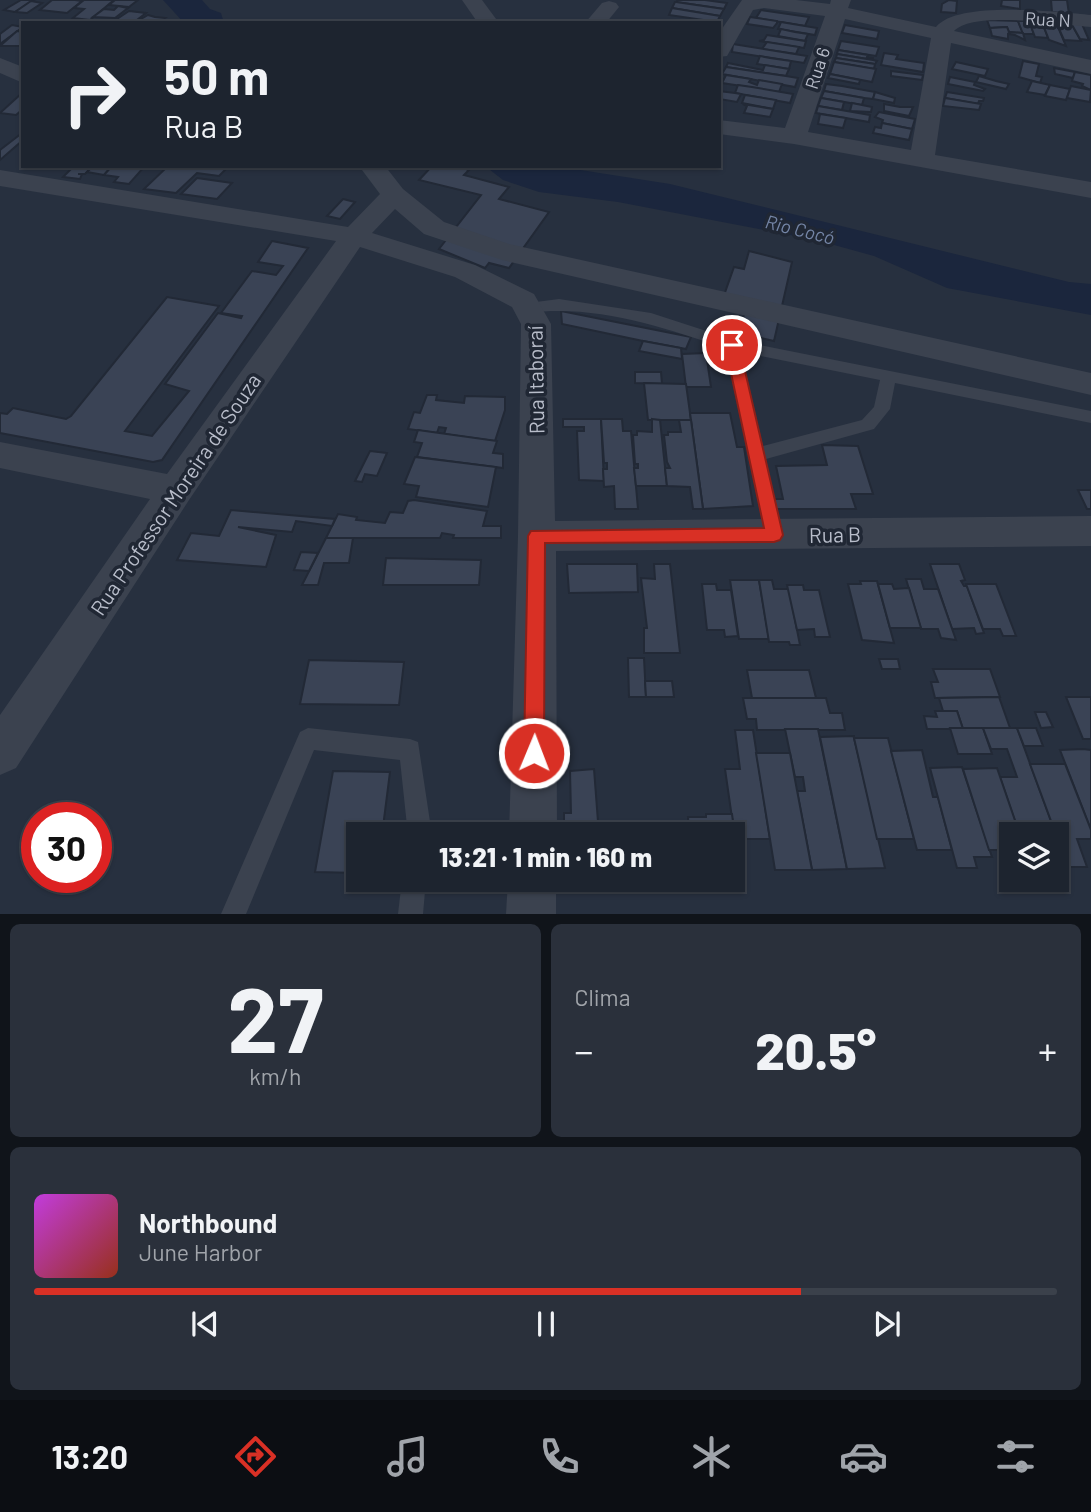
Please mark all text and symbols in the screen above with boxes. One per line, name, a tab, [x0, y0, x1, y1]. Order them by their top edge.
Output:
street label: Rua N	[1025, 7, 1071, 31]
street label: Rua 6	[800, 44, 834, 92]
text: 50 m	[164, 46, 269, 105]
icon: right	[49, 49, 140, 140]
text: Rua B	[164, 106, 244, 144]
water label: Rio Cocó	[763, 209, 837, 249]
pin	[702, 315, 762, 375]
street label: Rua Itaboraí	[522, 325, 548, 434]
icon: arrive	[713, 326, 751, 364]
street label: Rua Professor Moreira de Souza	[85, 368, 265, 620]
street label: Rua B	[809, 521, 861, 547]
position arrow	[497, 716, 571, 790]
speed limit sign: 30	[21, 802, 112, 893]
map controls	[999, 822, 1069, 892]
button: layers	[999, 822, 1069, 892]
text: 13:21 · 1 min · 160 m	[439, 841, 652, 872]
text: 27	[227, 962, 323, 1071]
text: Clima	[575, 983, 630, 1011]
text: 20.5°	[755, 1018, 876, 1080]
text: −	[575, 1027, 594, 1073]
text: +	[1038, 1027, 1057, 1073]
text: km/h	[249, 1062, 301, 1090]
text: Northbound	[139, 1207, 277, 1238]
text: June Harbor	[139, 1238, 262, 1266]
icon: previous	[186, 1305, 224, 1343]
icon: pause	[527, 1305, 565, 1343]
icon: next	[868, 1305, 906, 1343]
icon: directions	[231, 1432, 280, 1481]
icon: music	[383, 1432, 432, 1481]
icon: phone	[535, 1432, 584, 1481]
icon: climate	[687, 1432, 736, 1481]
icon: car	[839, 1432, 888, 1481]
icon: filters	[991, 1432, 1040, 1481]
text: 13:20	[51, 1437, 128, 1475]

